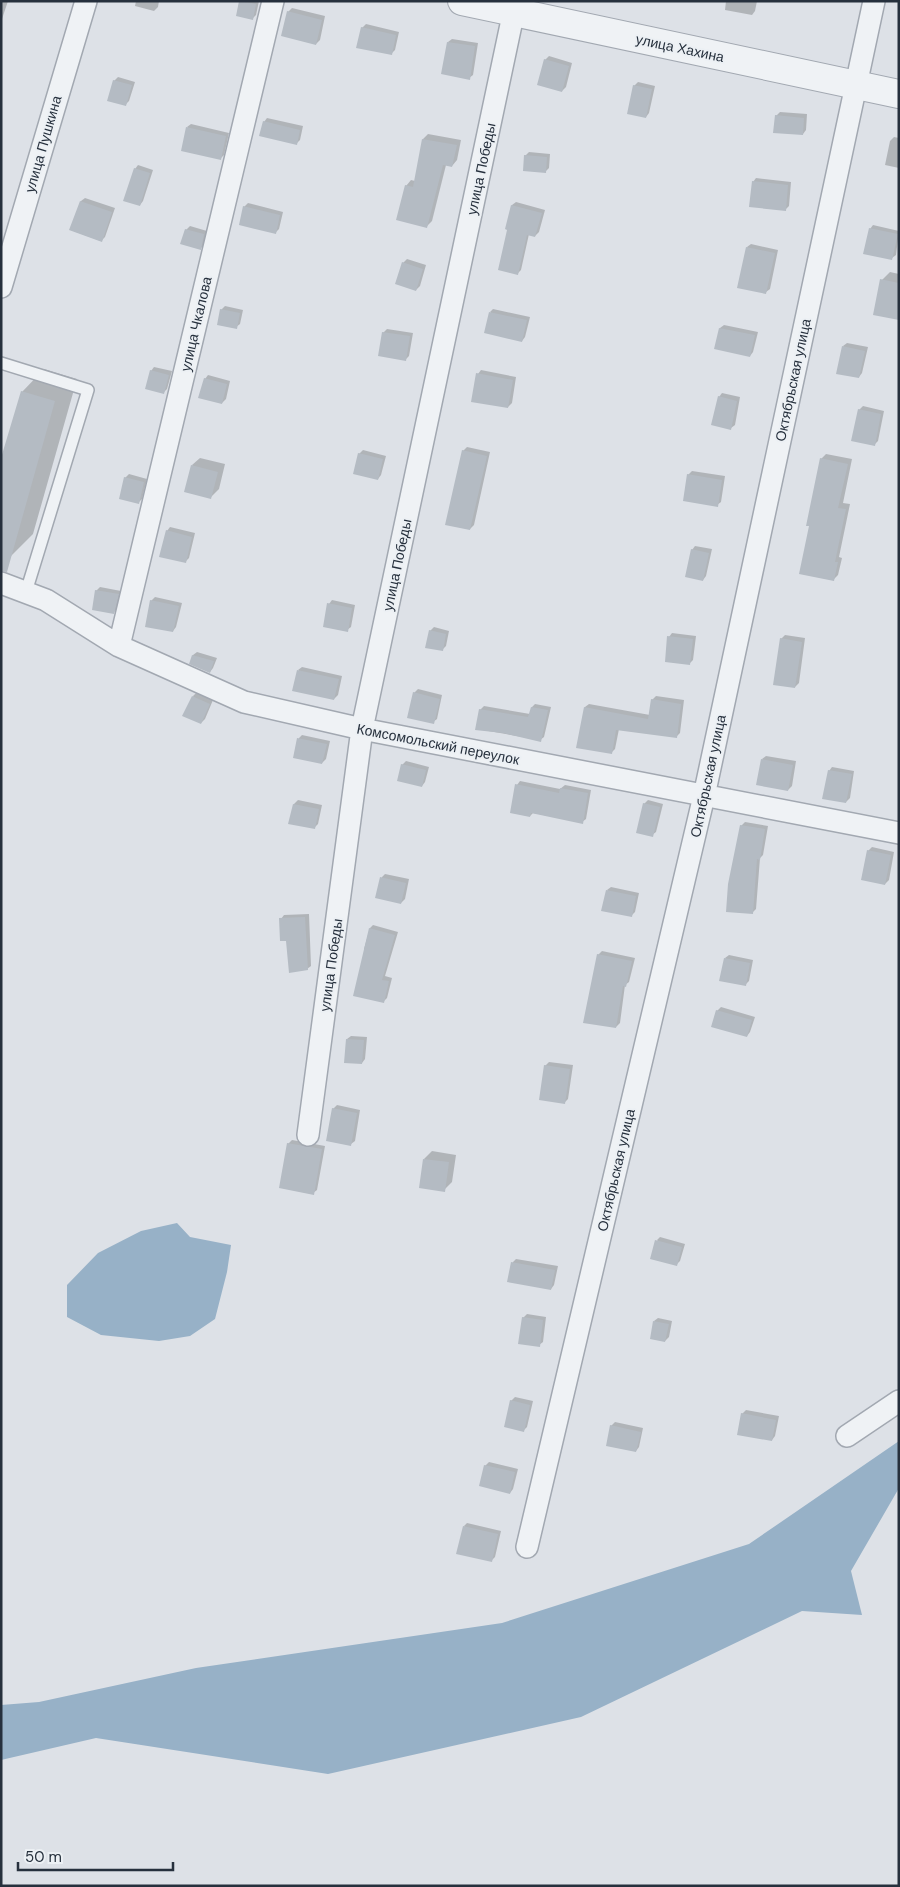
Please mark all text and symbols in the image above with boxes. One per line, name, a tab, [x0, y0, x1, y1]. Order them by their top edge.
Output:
street label: улица Хахина	[634, 30, 726, 66]
street label: улица Пушкина	[21, 93, 65, 195]
street label: улица Победы	[462, 121, 500, 217]
street label: улица Чкалова	[176, 275, 216, 373]
street label: Октябрьская улица	[771, 317, 815, 443]
street label: улица Победы	[378, 517, 416, 613]
street label: Октябрьская улица	[686, 713, 730, 839]
street label: Комсомольский переулок	[355, 719, 522, 769]
street label: улица Победы	[316, 917, 346, 1013]
street label: Октябрьская улица	[593, 1107, 639, 1233]
scale bar	[18, 1840, 172, 1872]
text: 50 m	[25, 1847, 62, 1867]

